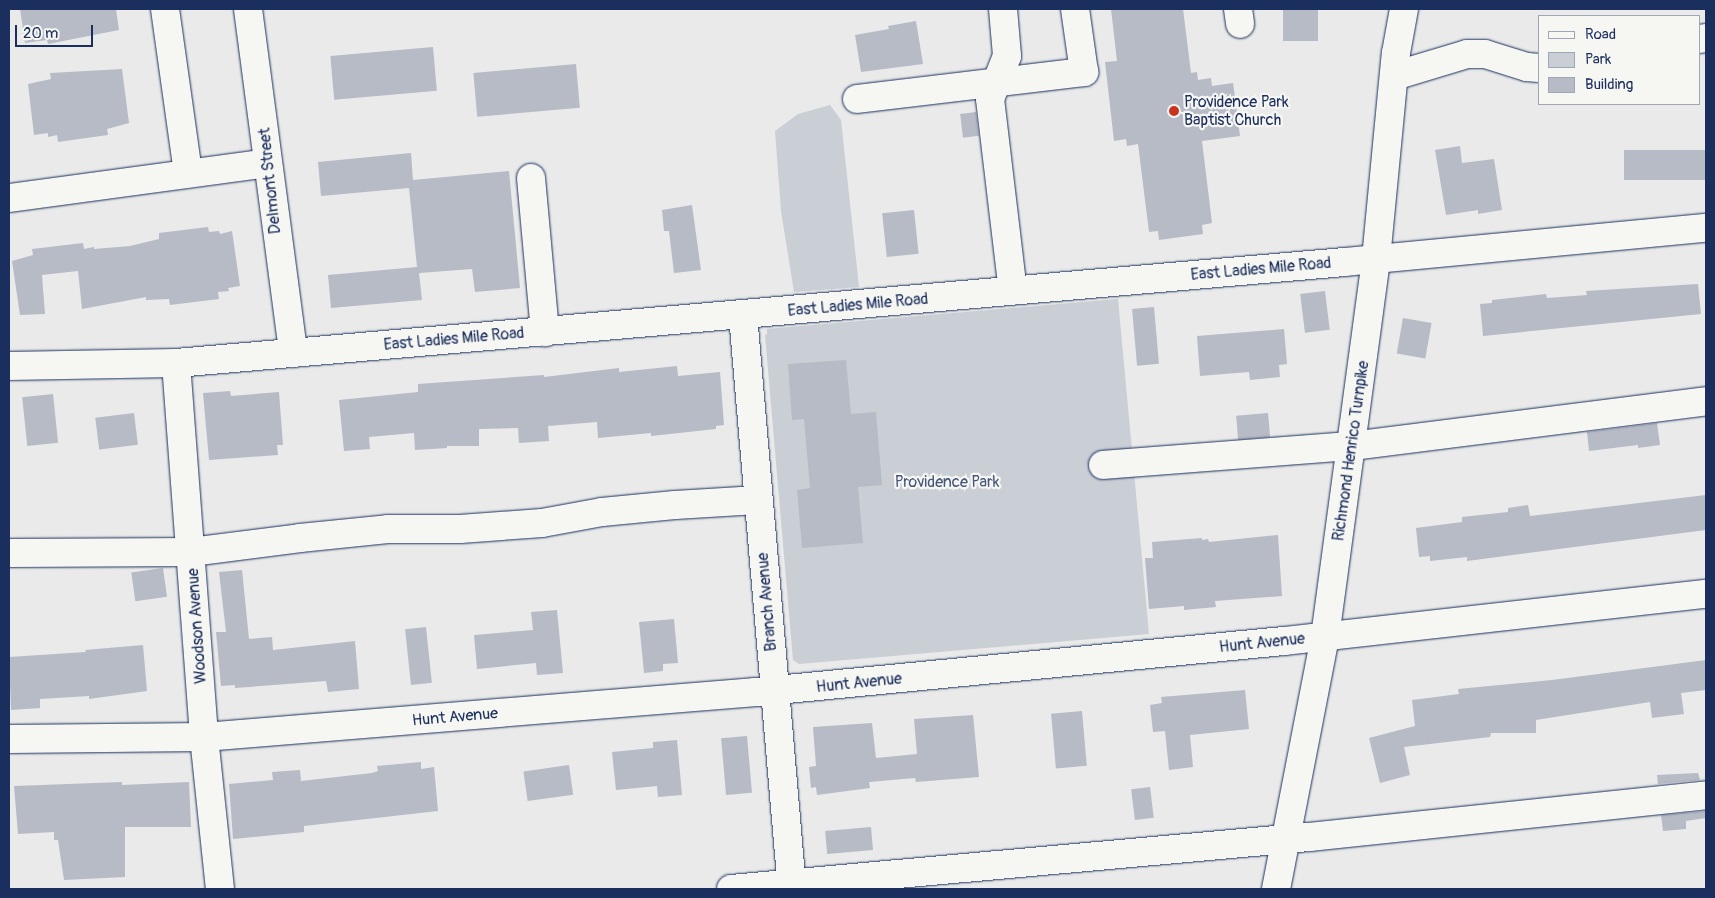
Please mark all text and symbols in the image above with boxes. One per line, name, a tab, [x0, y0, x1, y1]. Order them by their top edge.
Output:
scale bar	[18, 15, 95, 47]
legend	[1538, 15, 1700, 105]
text: 20 m	[23, 24, 58, 43]
text: Road	[1585, 25, 1616, 44]
text: Park	[1585, 50, 1611, 69]
text: Building	[1585, 75, 1633, 94]
place label: Providence Park Baptist Church	[1184, 92, 1289, 130]
marker: Providence Park Baptist Church	[1168, 105, 1180, 117]
street label: Delmont Street	[255, 127, 285, 235]
street label: East Ladies Mile Road	[1190, 253, 1332, 285]
street label: East Ladies Mile Road	[787, 289, 929, 321]
street label: East Ladies Mile Road	[383, 323, 525, 355]
street label: Richmond Henrico Turnpike	[1329, 360, 1373, 542]
park label: Providence Park	[895, 472, 999, 492]
street label: Branch Avenue	[753, 552, 781, 652]
street label: Woodson Avenue	[183, 567, 211, 685]
street label: Hunt Avenue	[1218, 629, 1306, 657]
street label: Hunt Avenue	[815, 669, 903, 697]
street label: Hunt Avenue	[411, 704, 499, 730]

